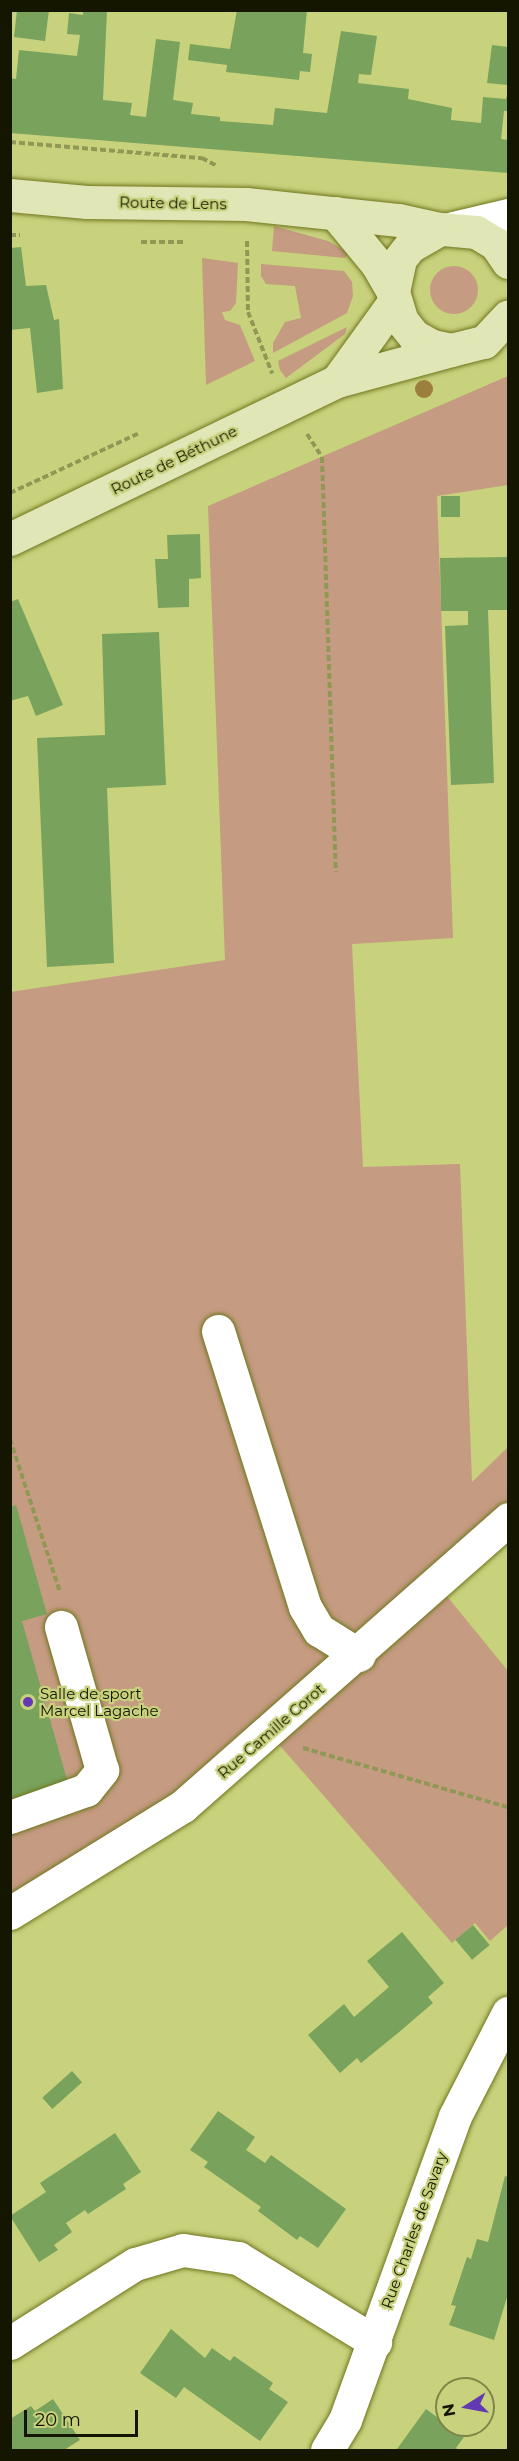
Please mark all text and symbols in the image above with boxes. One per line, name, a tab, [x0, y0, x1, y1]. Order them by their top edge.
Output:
street label: Route de Lens	[119, 193, 227, 213]
street label: Route de Béthune	[108, 422, 240, 498]
street label: Rue Camille Corot	[214, 1680, 328, 1782]
place label: Salle de sport Marcel Lagache	[40, 1684, 159, 1719]
marker: Salle de sport Marcel Lagache	[21, 1695, 35, 1709]
street label: Rue Charles de Savary	[377, 2149, 451, 2311]
north arrow	[435, 2377, 495, 2437]
scale bar	[27, 2398, 141, 2436]
text: N	[438, 2402, 459, 2418]
text: 20 m	[35, 2409, 81, 2431]

